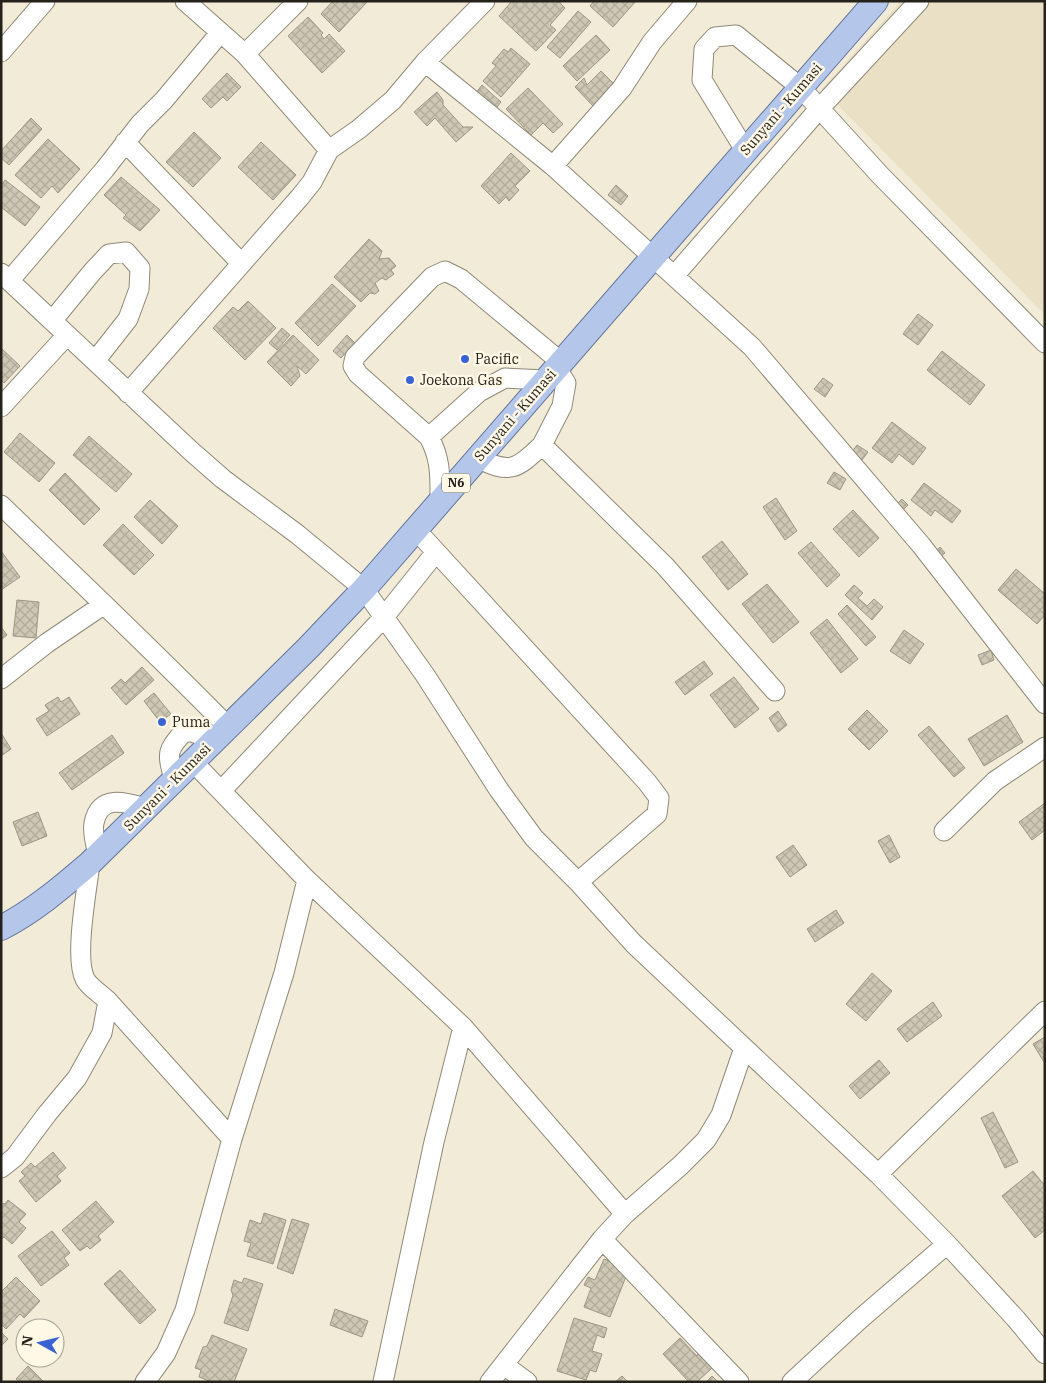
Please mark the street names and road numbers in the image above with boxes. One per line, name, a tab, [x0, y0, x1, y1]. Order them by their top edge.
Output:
street label: Sunyani - Kumasi	[736, 59, 826, 159]
street label: Sunyani - Kumasi	[470, 365, 560, 465]
road number: N6	[442, 473, 470, 492]
street label: Sunyani - Kumasi	[119, 739, 215, 835]

